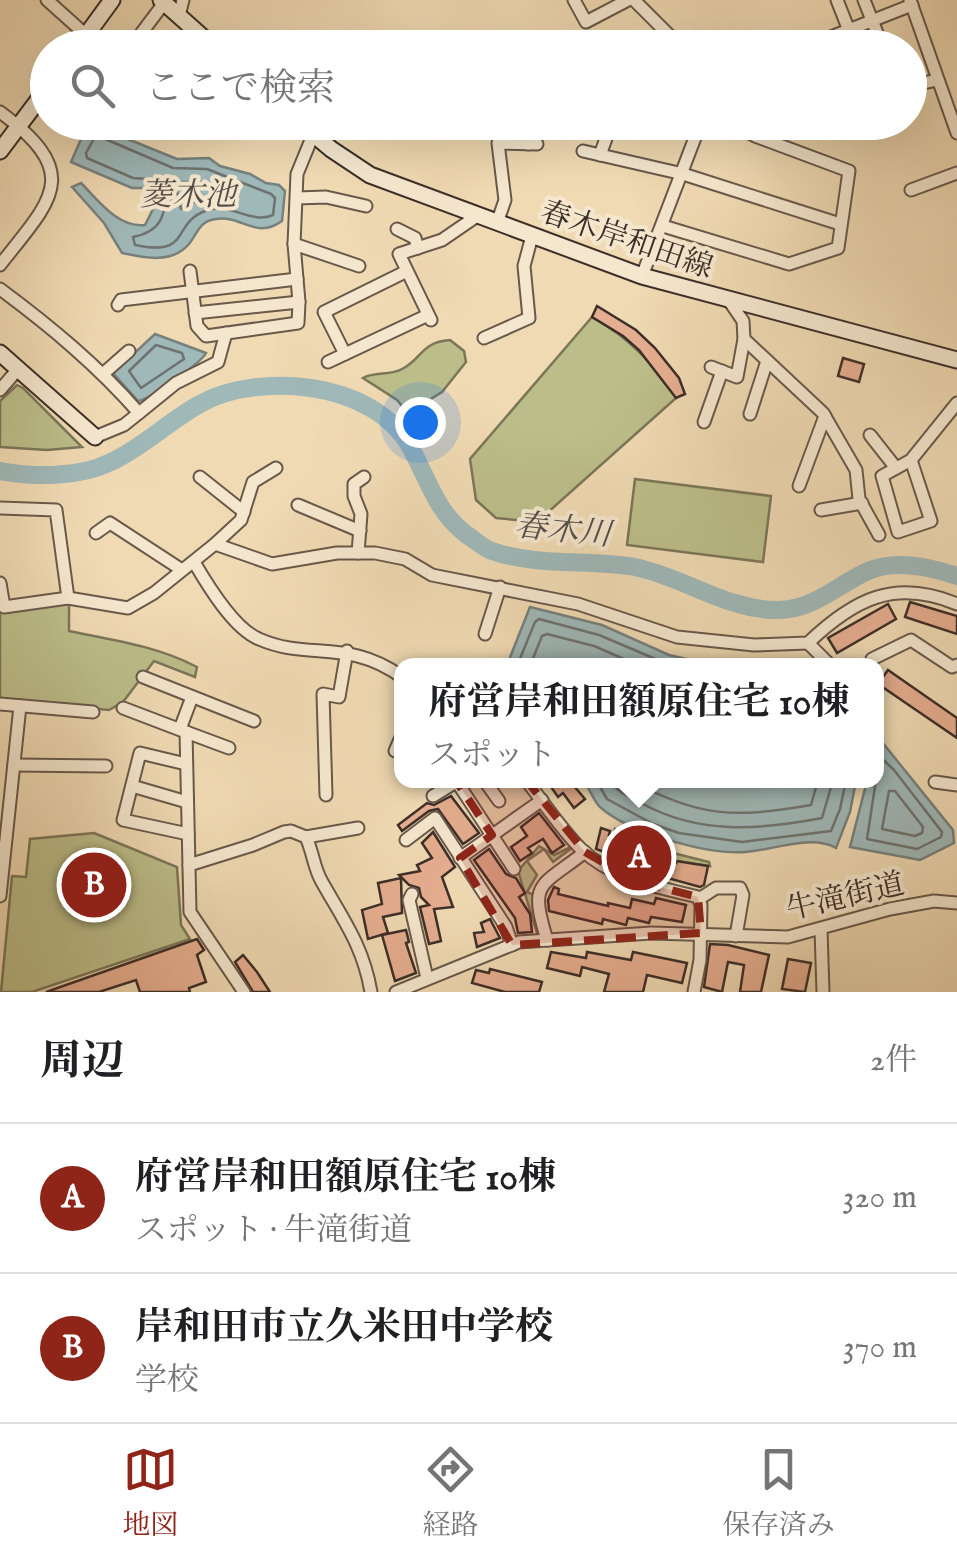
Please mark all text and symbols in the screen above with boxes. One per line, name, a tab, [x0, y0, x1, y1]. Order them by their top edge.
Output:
search box	[30, 30, 927, 140]
icon: search	[65, 58, 120, 113]
text: ここで検索	[145, 66, 335, 114]
water label: 菱木池	[140, 176, 239, 217]
street label: 春木岸和田線	[535, 194, 718, 288]
your location	[395, 397, 446, 448]
water label: 春木川	[513, 506, 616, 557]
popup	[394, 658, 884, 788]
text: 府営岸和田額原住宅 10棟	[429, 680, 849, 728]
text: スポット	[429, 736, 557, 777]
pin: A	[606, 820, 672, 896]
pin: B	[62, 848, 126, 922]
street label: 牛滝街道	[783, 866, 908, 930]
text: 周辺	[40, 1036, 124, 1089]
text: 2件	[870, 1041, 917, 1082]
text: 府営岸和田額原住宅 10棟	[135, 1155, 556, 1203]
text: A	[62, 1178, 83, 1219]
text: 320 m	[843, 1178, 917, 1219]
text: スポット · 牛滝街道	[135, 1211, 412, 1252]
text: 岸和田市立久米田中学校	[135, 1305, 553, 1353]
text: B	[62, 1328, 83, 1369]
text: 370 m	[843, 1328, 917, 1369]
text: 学校	[135, 1361, 199, 1402]
tab: 地図	[122, 1442, 178, 1544]
tab: 経路	[422, 1442, 479, 1544]
tab: 保存済み	[723, 1442, 835, 1544]

